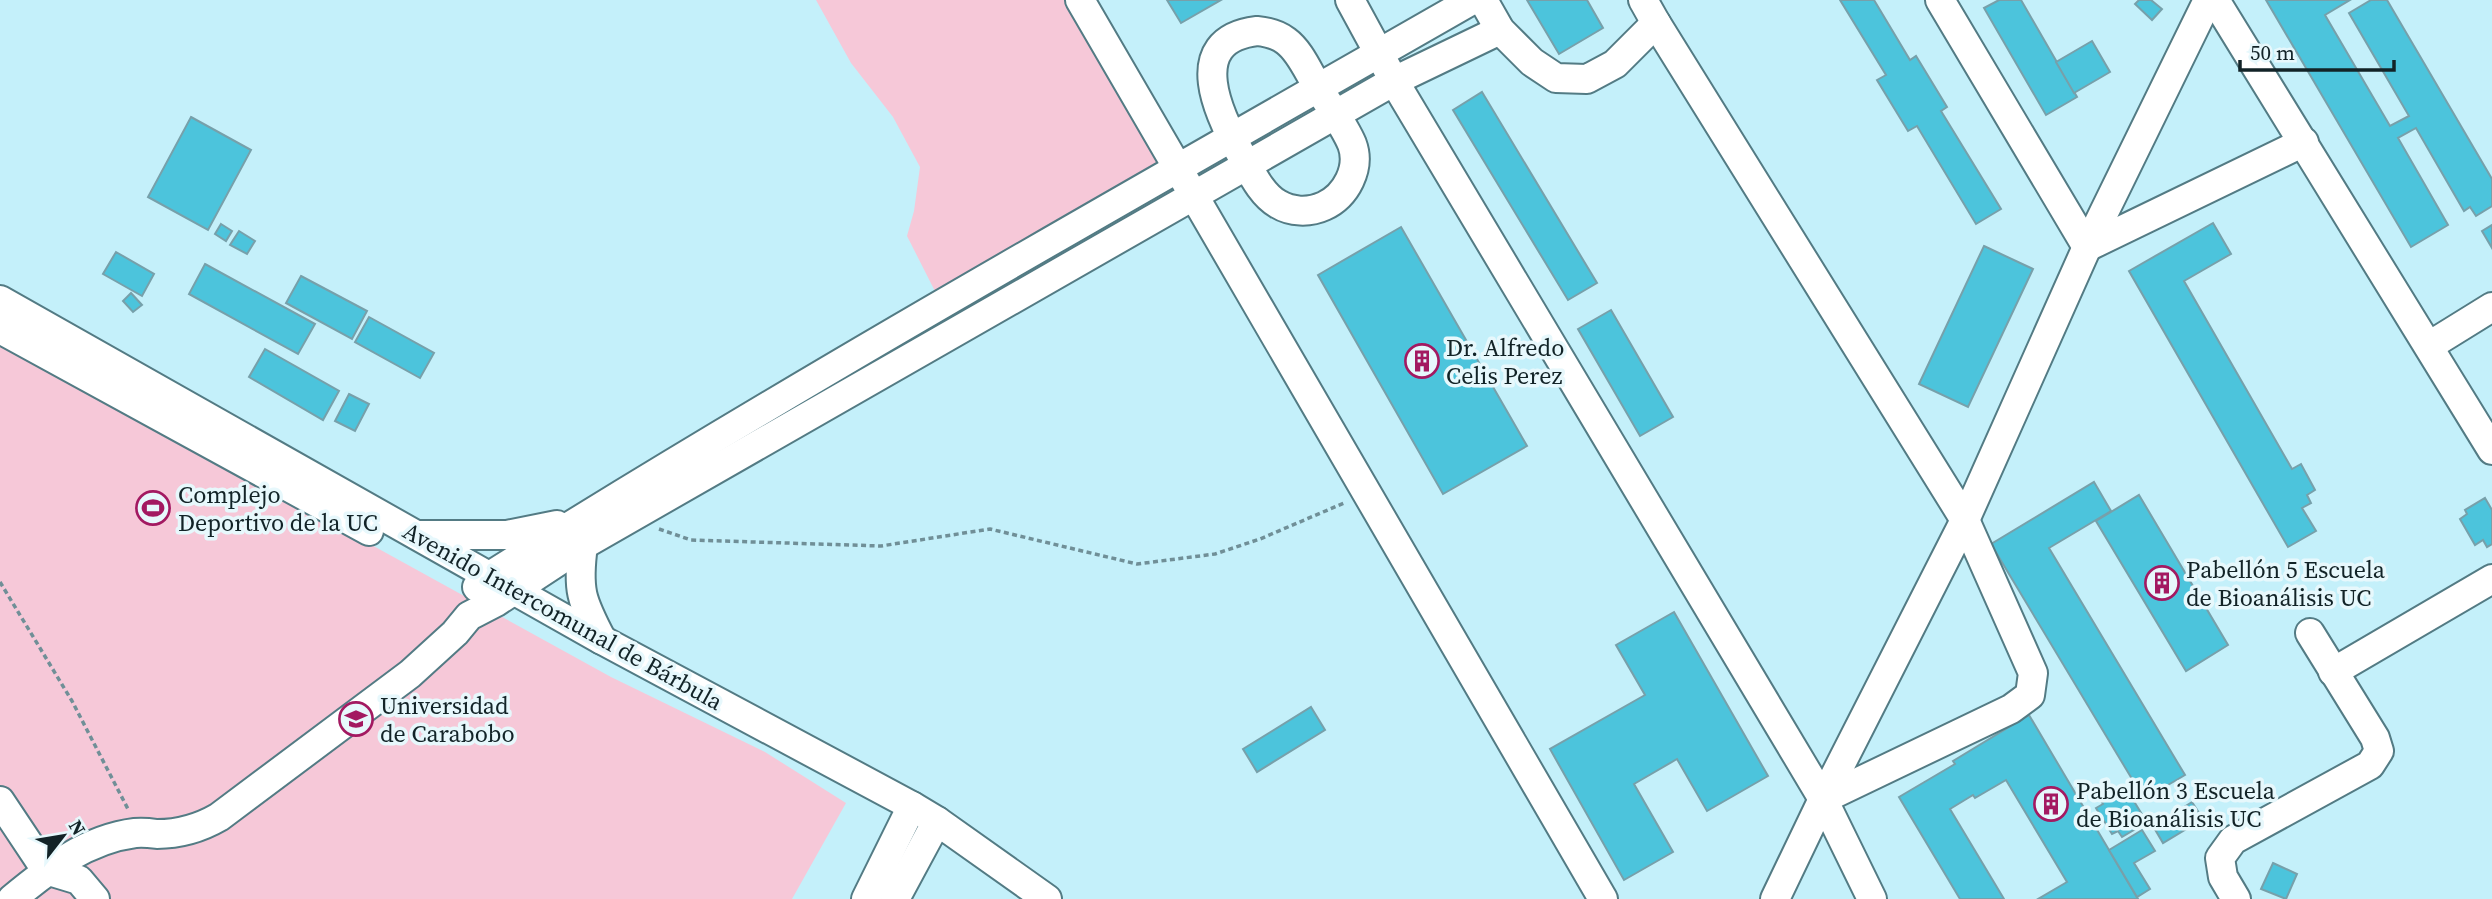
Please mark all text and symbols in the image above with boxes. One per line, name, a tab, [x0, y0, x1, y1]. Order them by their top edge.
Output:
scale bar	[2240, 28, 2394, 72]
text: 50 m	[2250, 38, 2295, 67]
place label: Dr. Alfredo Celis Perez	[1446, 331, 1564, 392]
building icon: Dr. Alfredo Celis Perez	[1403, 342, 1441, 380]
place label: Complejo Deportivo de la UC	[178, 478, 378, 539]
sports icon: Complejo Deportivo de la UC	[134, 489, 172, 527]
street label: Avenido Intercomunal de Bárbula	[397, 514, 729, 718]
place label: Pabellón 5 Escuela de Bioanálisis UC	[2186, 553, 2386, 614]
building icon: Pabellón 5 Escuela de Bioanálisis UC	[2143, 564, 2181, 602]
place label: Universidad de Carabobo	[380, 689, 515, 750]
school or university icon: Universidad de Carabobo	[337, 700, 375, 738]
place label: Pabellón 3 Escuela de Bioanálisis UC	[2076, 774, 2276, 835]
building icon: Pabellón 3 Escuela de Bioanálisis UC	[2032, 785, 2070, 823]
north arrow	[28, 801, 98, 871]
text: N	[63, 815, 92, 840]

